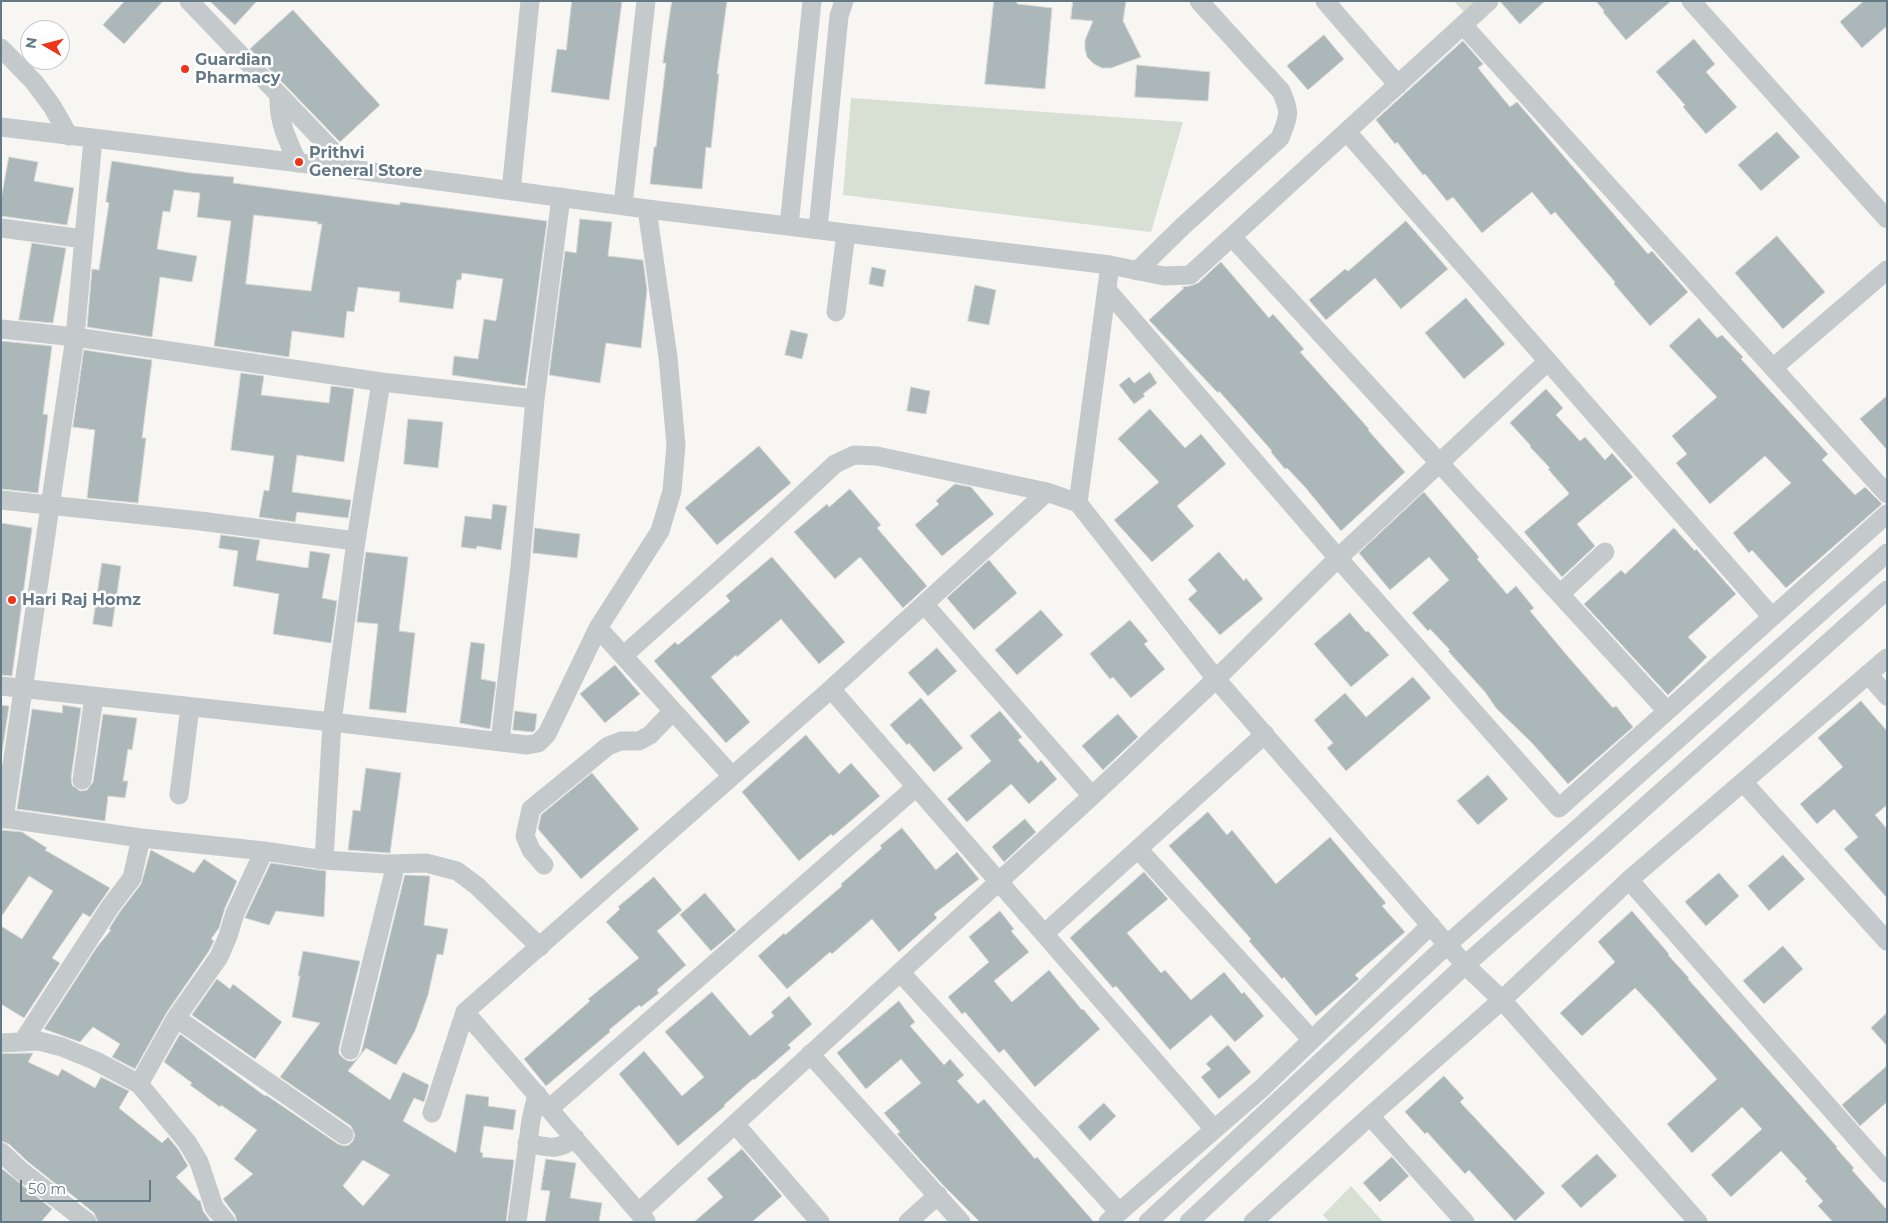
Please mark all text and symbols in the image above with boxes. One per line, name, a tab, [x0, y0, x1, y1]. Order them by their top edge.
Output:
north arrow	[20, 20, 70, 70]
text: N	[21, 36, 41, 50]
place label: Guardian Pharmacy	[195, 50, 280, 88]
marker: Guardian Pharmacy	[179, 63, 191, 75]
place label: Prithvi General Store	[309, 143, 422, 181]
marker: Prithvi General Store	[293, 156, 305, 168]
place label: Hari Raj Homz	[22, 590, 141, 610]
marker: Hari Raj Homz	[6, 594, 18, 606]
scale bar	[22, 1170, 154, 1202]
text: 50 m	[28, 1179, 66, 1198]

